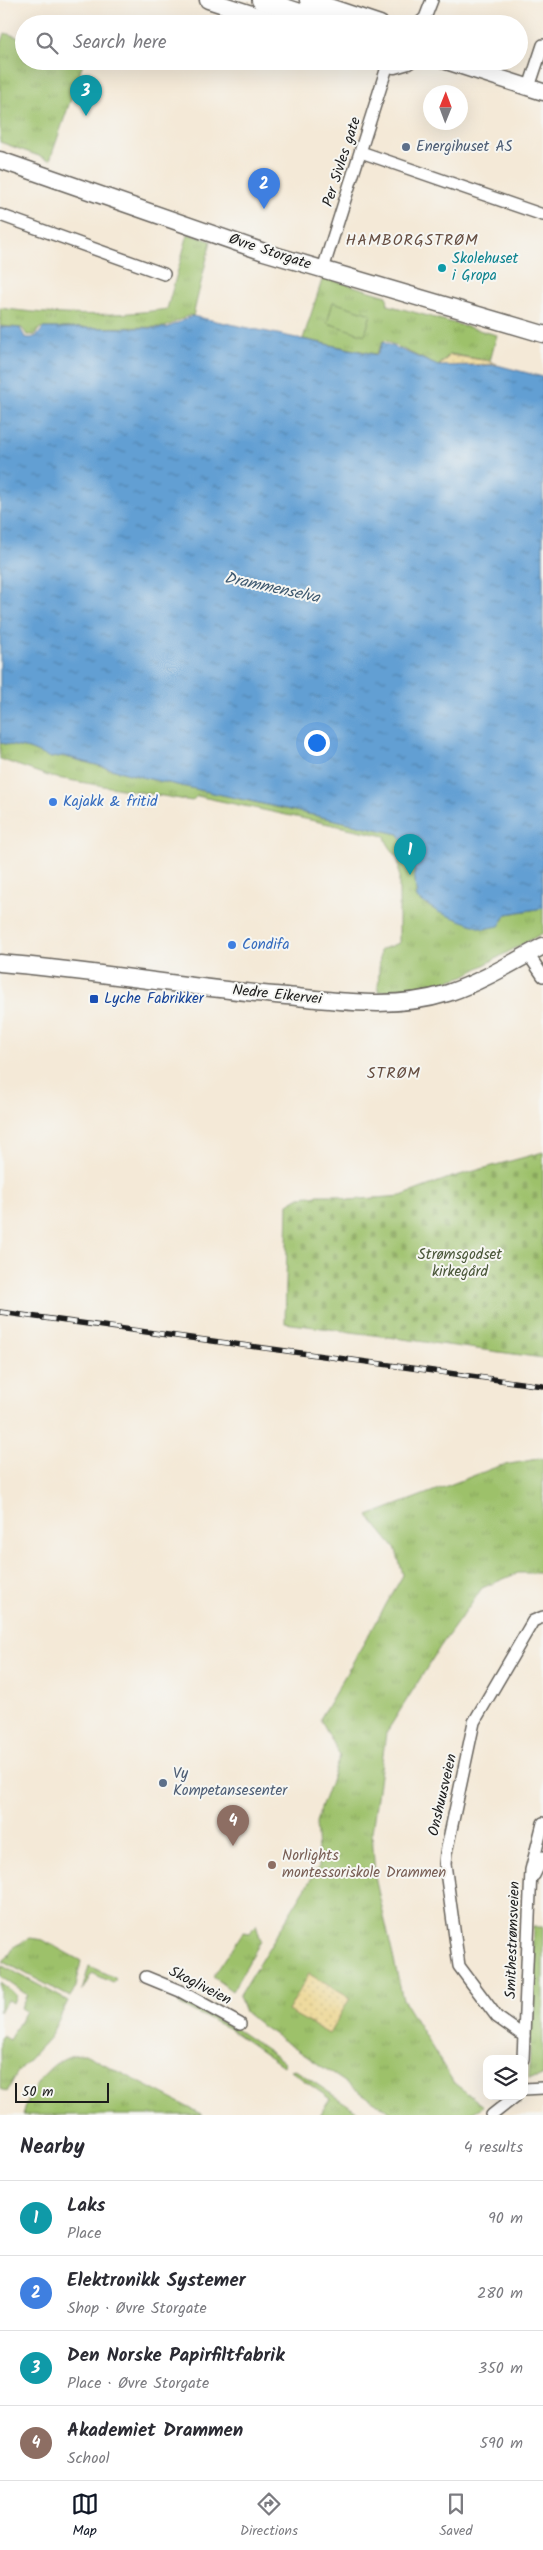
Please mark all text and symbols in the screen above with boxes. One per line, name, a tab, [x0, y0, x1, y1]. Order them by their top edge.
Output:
search box	[15, 15, 528, 70]
text: Search here	[73, 28, 167, 58]
icon: search	[33, 29, 61, 57]
pin: 3	[70, 75, 102, 116]
north arrow	[423, 85, 468, 130]
street label: Per Sivles gate	[316, 114, 368, 210]
place label: Energihuset AS	[416, 135, 513, 159]
marker: Energihuset AS	[400, 141, 412, 153]
pin: 2	[248, 168, 280, 209]
street label: Øvre Storgate	[226, 227, 315, 277]
district label: HAMBORGSTRØM	[345, 228, 479, 253]
place label: Skolehuset i Gropa	[452, 247, 519, 288]
marker: Skolehuset i Gropa	[436, 262, 448, 274]
water label: Drammenselva	[222, 566, 323, 611]
your location	[304, 730, 330, 756]
place label: Kajakk & fritid	[63, 790, 158, 814]
marker: Kajakk & fritid	[47, 796, 59, 808]
pin: 1	[394, 834, 426, 875]
place label: Condifa	[242, 933, 290, 957]
marker: Condifa	[226, 939, 238, 951]
street label: Nedre Eikervei	[231, 978, 324, 1012]
place label: Lyche Fabrikker	[104, 987, 205, 1011]
marker: Lyche Fabrikker	[88, 993, 100, 1005]
district label: STRØM	[367, 1061, 421, 1086]
park label: Strømsgodset kirkegård	[418, 1243, 502, 1284]
street label: Onshuusveien	[422, 1751, 464, 1839]
place label: Vy Kompetansesenter	[173, 1762, 288, 1803]
marker: Vy Kompetansesenter	[157, 1777, 169, 1789]
pin: 4	[217, 1805, 249, 1846]
place label: Norlights montessoriskole Drammen	[282, 1844, 446, 1885]
marker: Norlights montessoriskole Drammen	[266, 1859, 278, 1871]
street label: Smithestrømsveien	[499, 1881, 527, 1999]
street label: Skogliveien	[164, 1960, 236, 2012]
map controls	[483, 2055, 528, 2100]
button: layers	[483, 2055, 528, 2100]
scale bar	[15, 2080, 109, 2103]
text: 50 m	[22, 2081, 53, 2103]
text: Nearby	[20, 2131, 85, 2164]
text: 4 results	[464, 2135, 523, 2160]
text: Laks	[67, 2191, 105, 2221]
text: 1	[34, 2206, 38, 2231]
text: 90 m	[488, 2206, 523, 2231]
text: Place	[67, 2221, 101, 2246]
text: Elektronikk Systemer	[67, 2266, 246, 2296]
text: 2	[31, 2281, 41, 2306]
text: 280 m	[477, 2281, 523, 2306]
text: Shop · Øvre Storgate	[67, 2296, 207, 2321]
text: Den Norske Papirfiltfabrik	[67, 2341, 285, 2371]
text: 3	[32, 2356, 40, 2381]
text: 350 m	[478, 2356, 523, 2381]
text: Place · Øvre Storgate	[67, 2371, 209, 2396]
text: Akademiet Drammen	[67, 2416, 243, 2446]
text: 4	[32, 2431, 40, 2456]
text: 590 m	[479, 2431, 523, 2456]
text: School	[67, 2446, 110, 2471]
tab: Map	[71, 2490, 99, 2542]
tab: Directions	[240, 2490, 298, 2542]
tab: Saved	[439, 2490, 472, 2542]

